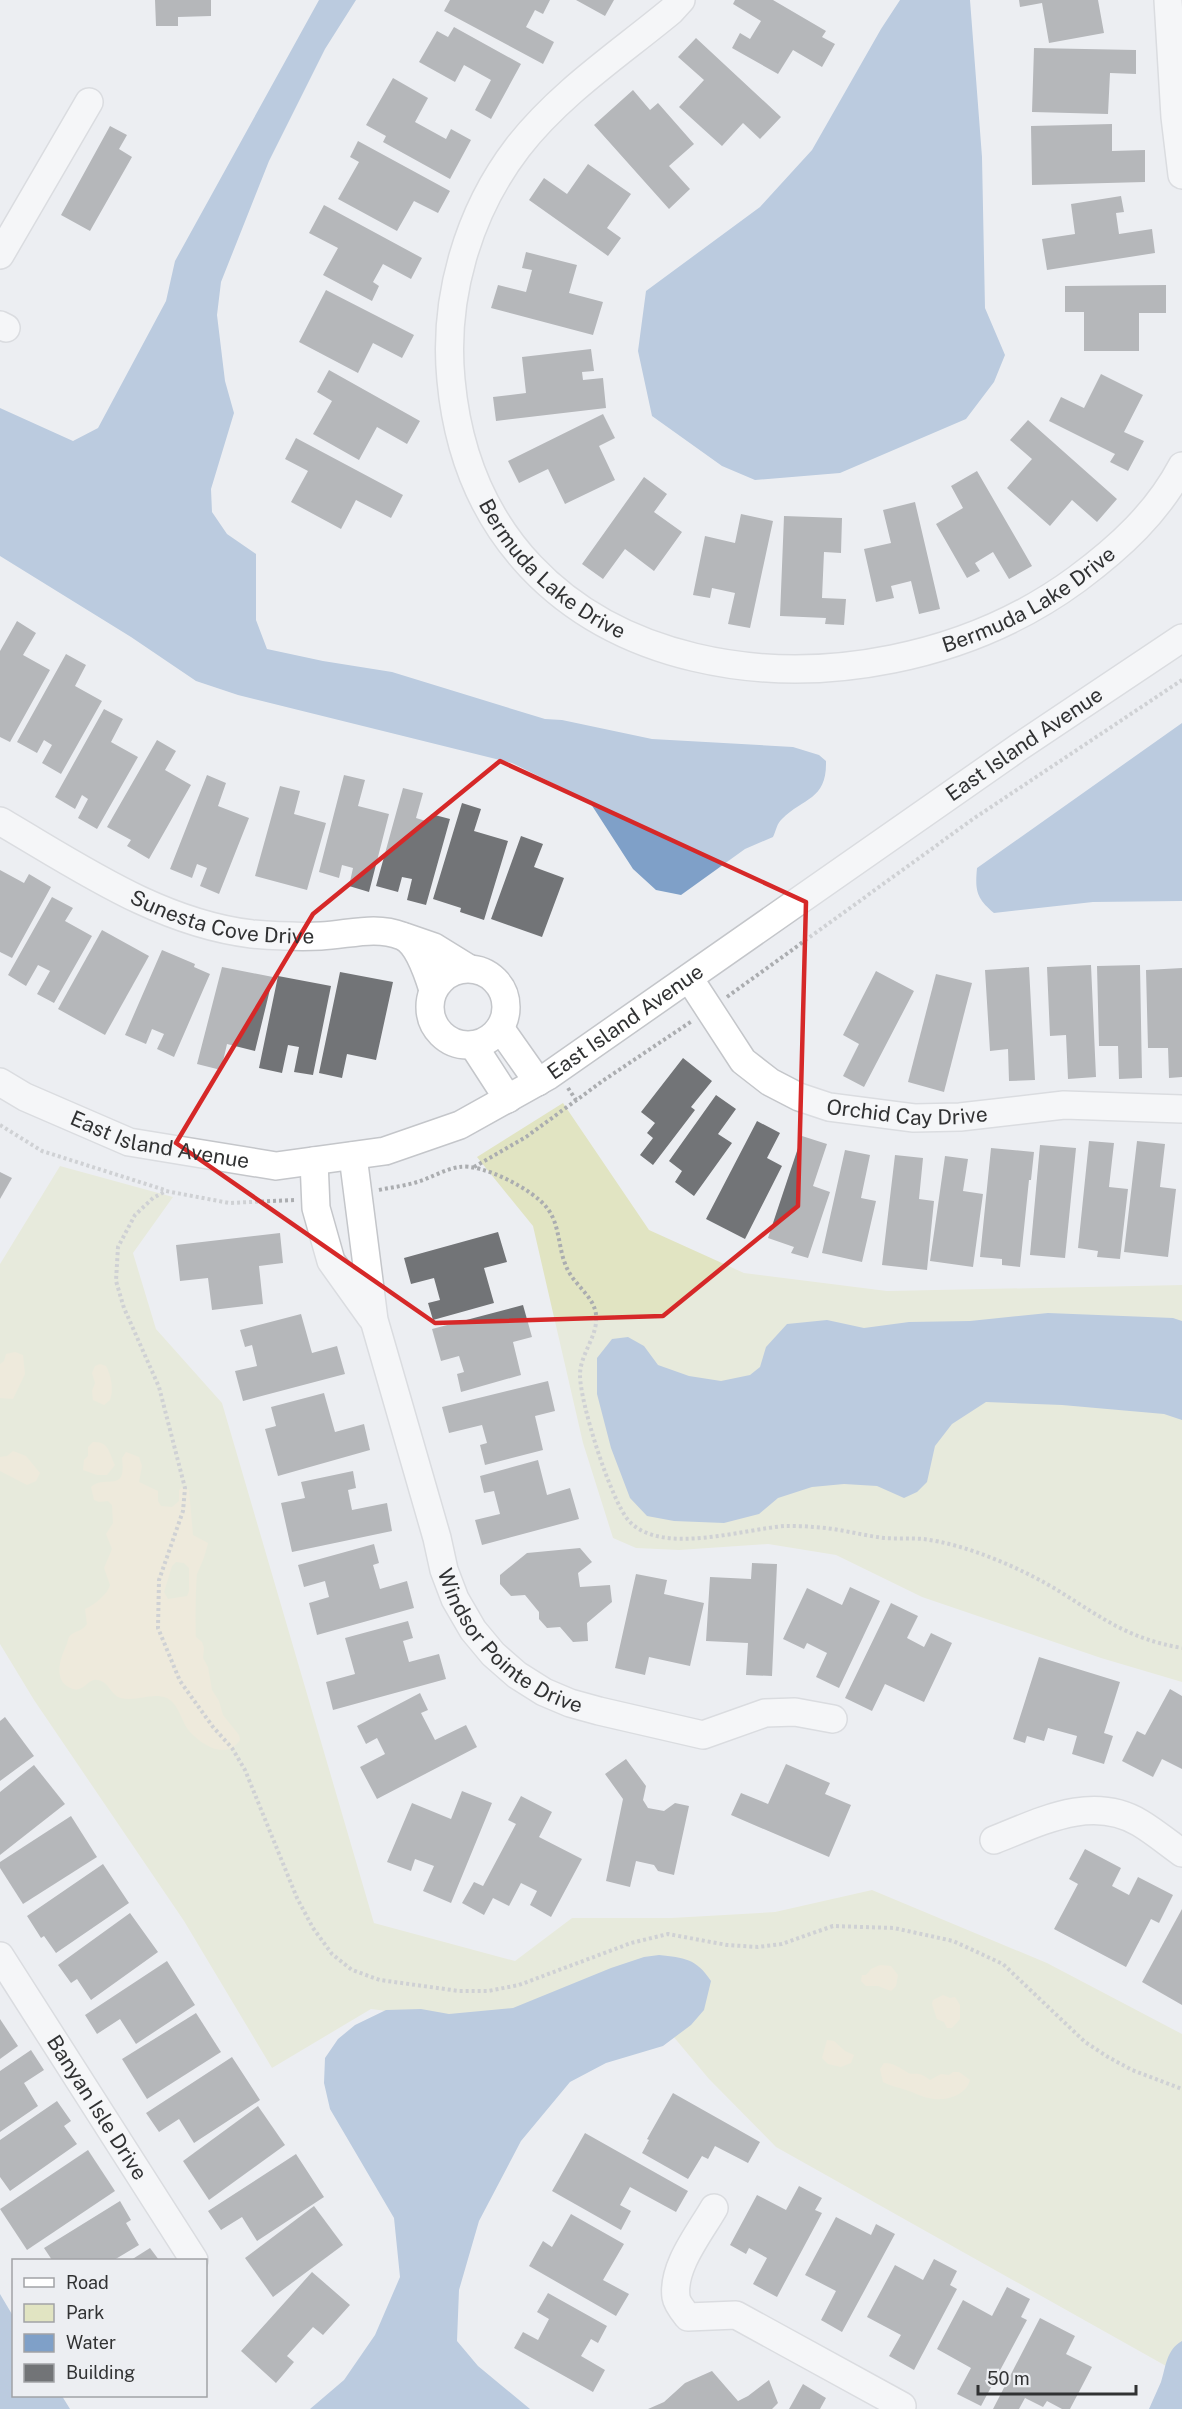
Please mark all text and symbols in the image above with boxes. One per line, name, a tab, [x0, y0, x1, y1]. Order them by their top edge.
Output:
street label: Bermuda Lake Drive	[474, 495, 630, 644]
street label: Bermuda Lake Drive	[939, 541, 1120, 658]
street label: East Island Avenue	[941, 682, 1107, 806]
street label: Sunesta Cove Drive	[126, 884, 314, 948]
street label: East Island Avenue	[542, 958, 708, 1085]
street label: Orchid Cay Drive	[825, 1094, 989, 1130]
street label: East Island Avenue	[67, 1105, 251, 1173]
street label: Windsor Pointe Drive	[433, 1565, 585, 1718]
street label: Banyan Isle Drive	[42, 2030, 153, 2185]
legend	[12, 2259, 207, 2397]
text: Road	[66, 2272, 109, 2293]
text: Park	[66, 2302, 104, 2323]
text: Water	[66, 2332, 116, 2353]
scale bar	[978, 2358, 1136, 2396]
text: Building	[66, 2362, 135, 2383]
text: 50 m	[987, 2368, 1030, 2389]

